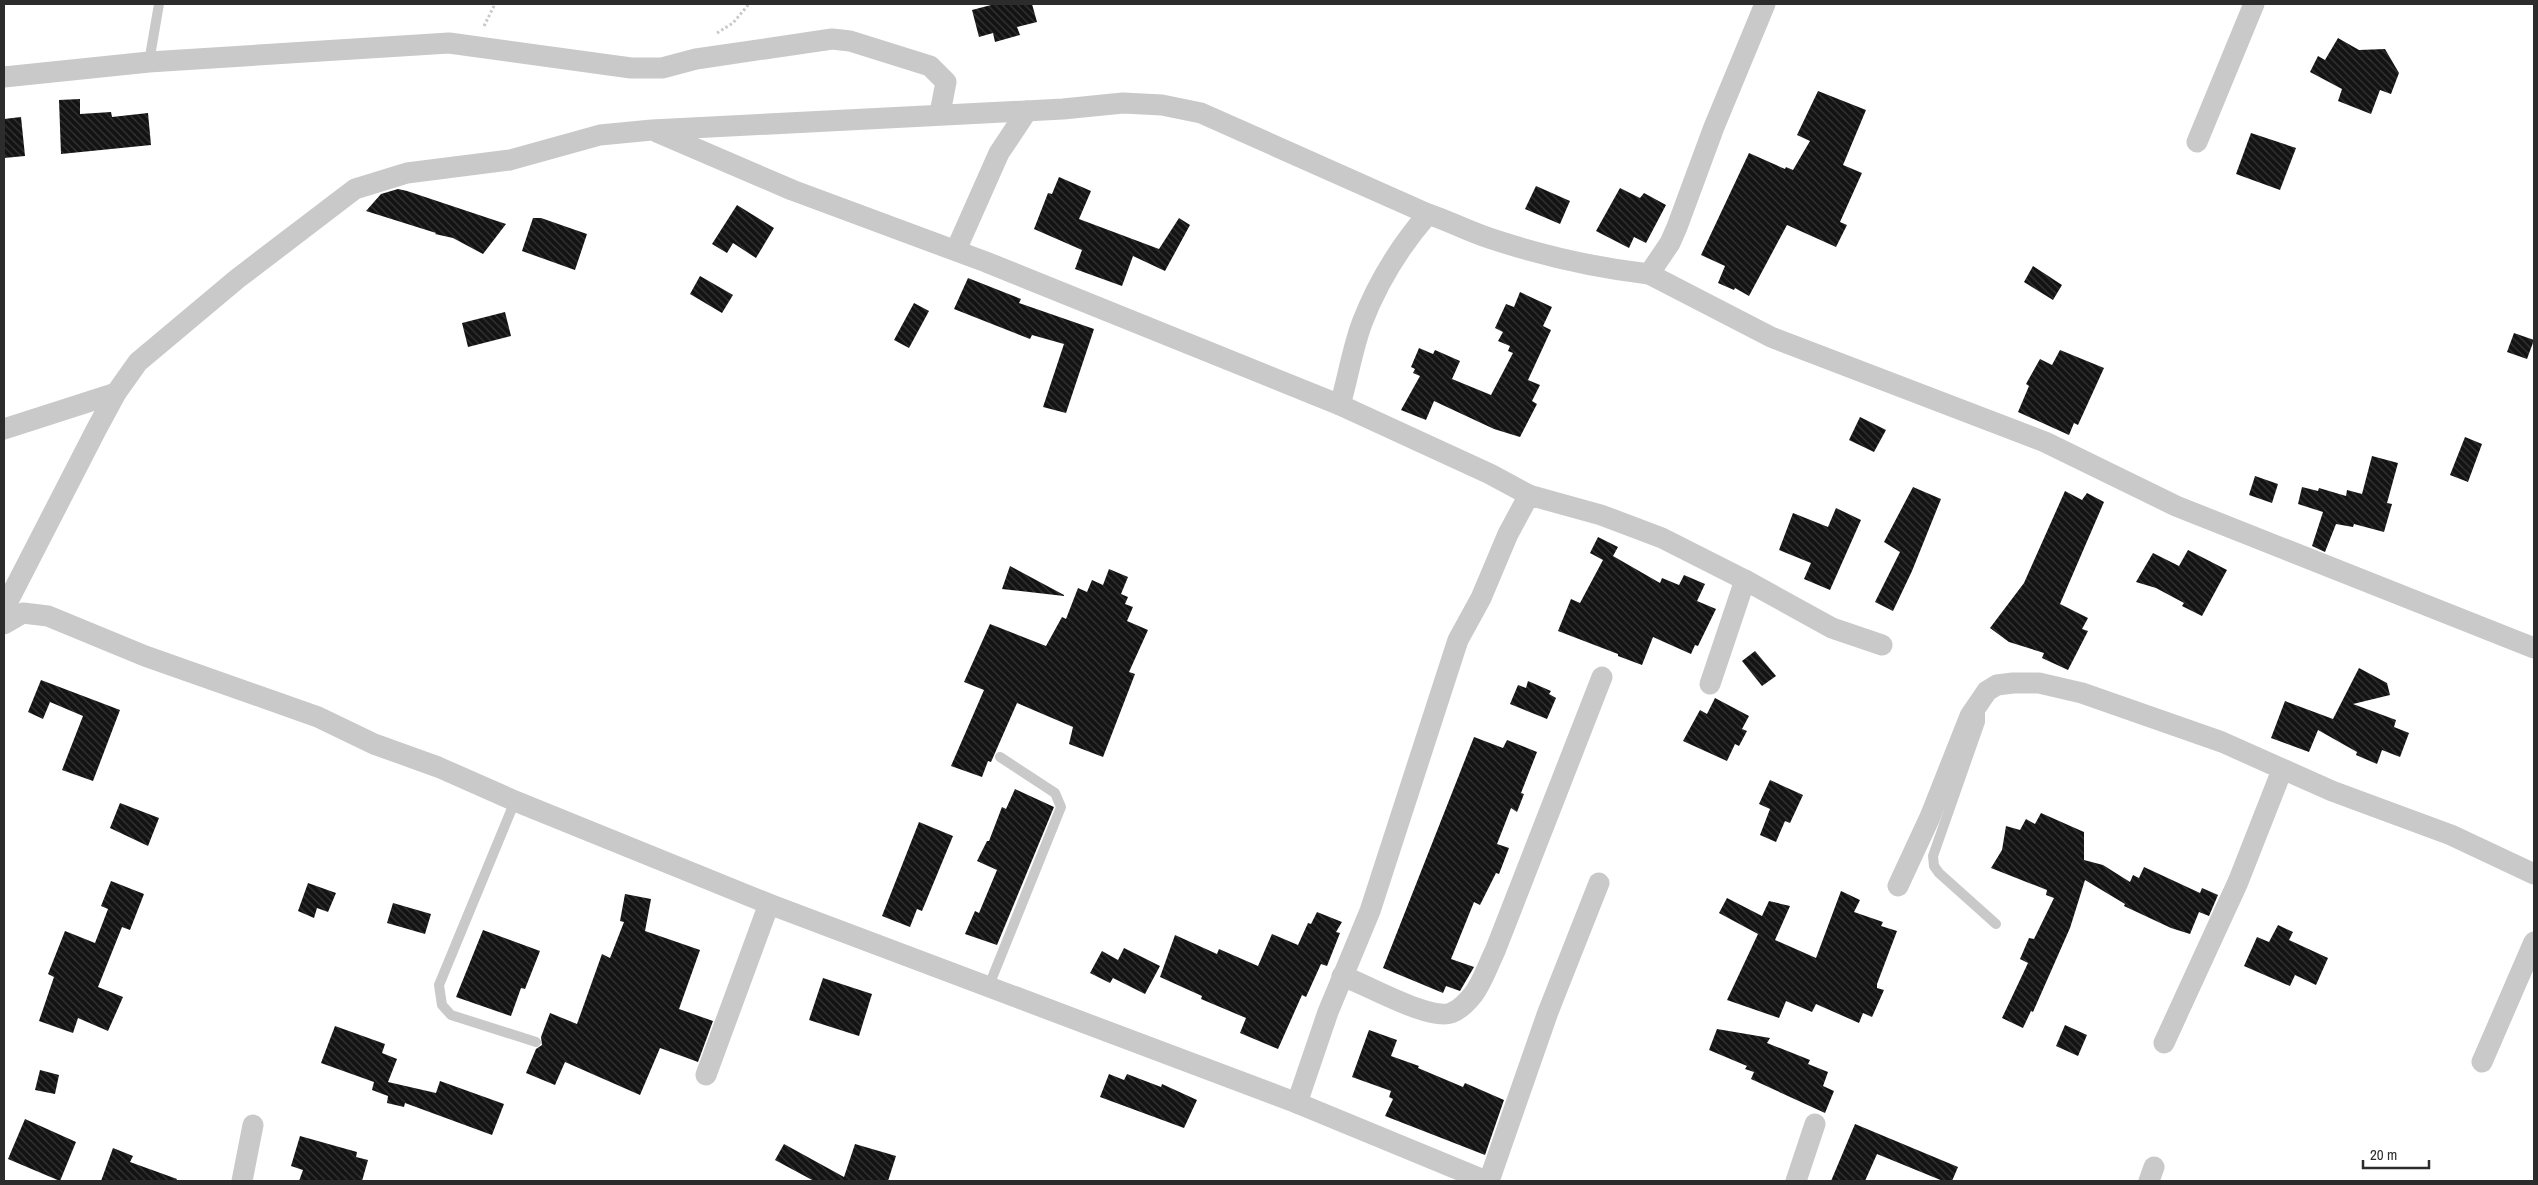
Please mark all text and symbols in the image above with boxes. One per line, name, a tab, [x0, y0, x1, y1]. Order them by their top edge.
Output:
scale bar	[2363, 1138, 2429, 1170]
text: 20 m	[2370, 1144, 2397, 1165]

